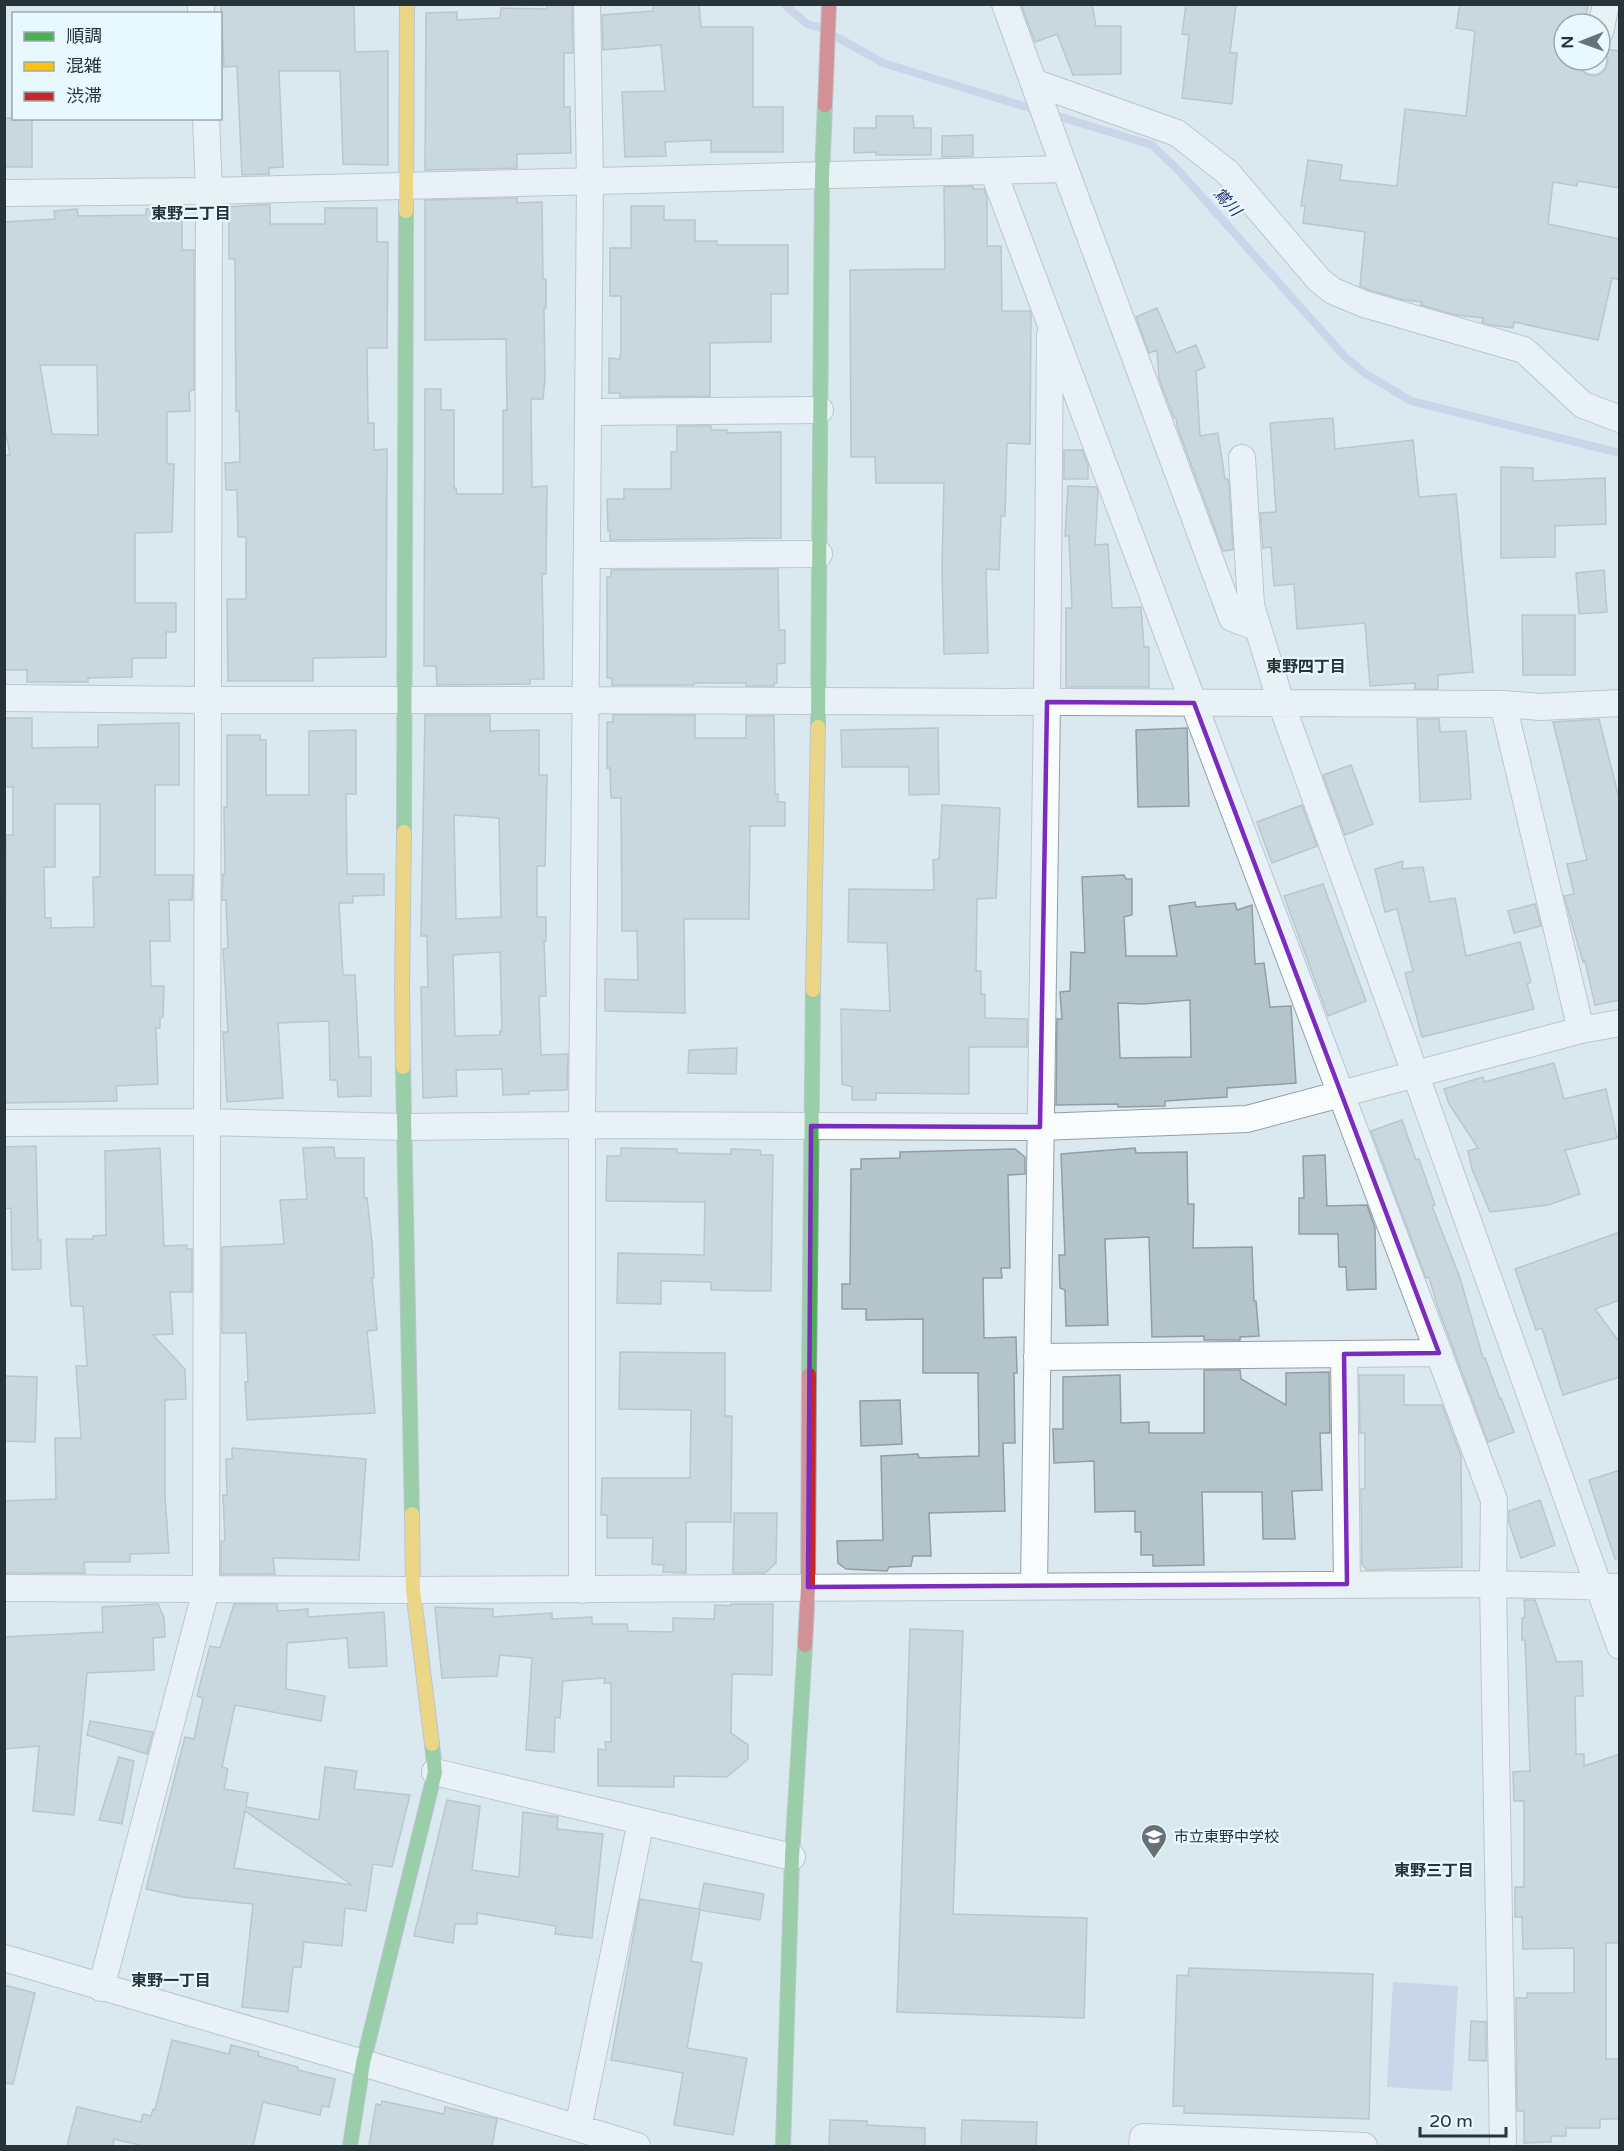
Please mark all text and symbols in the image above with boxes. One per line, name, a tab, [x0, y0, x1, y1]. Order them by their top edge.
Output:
legend	[12, 12, 222, 120]
north arrow	[1552, 12, 1612, 72]
text: 順調	[66, 25, 102, 47]
text: N	[1558, 36, 1578, 49]
text: 混雑	[66, 55, 102, 77]
text: 渋滞	[66, 85, 102, 107]
water label: 鴬川	[1209, 183, 1246, 222]
district label: 東野二丁目	[151, 204, 231, 224]
district label: 東野四丁目	[1266, 657, 1346, 677]
school or university icon: 市立東野中学校	[1139, 1822, 1169, 1860]
place label: 市立東野中学校	[1174, 1828, 1279, 1846]
district label: 東野三丁目	[1394, 1861, 1474, 1881]
district label: 東野一丁目	[131, 1971, 211, 1991]
scale bar	[1420, 2100, 1506, 2138]
text: 20 m	[1429, 2110, 1473, 2132]

